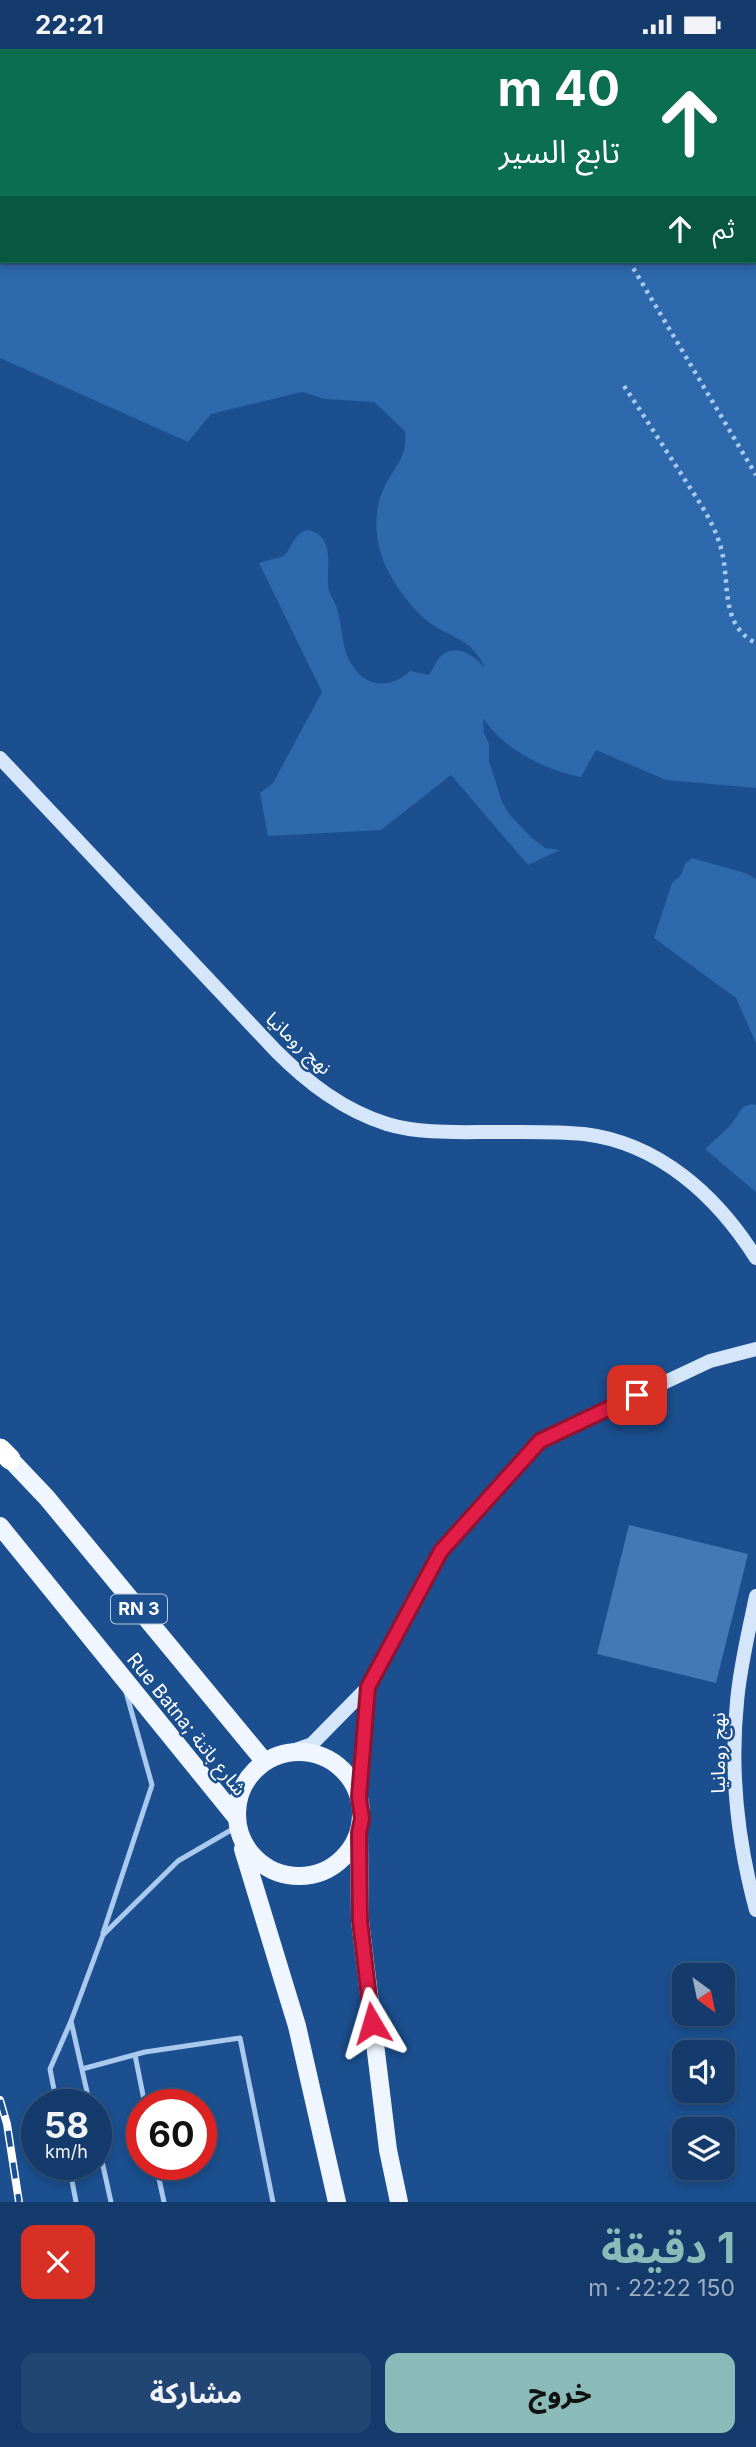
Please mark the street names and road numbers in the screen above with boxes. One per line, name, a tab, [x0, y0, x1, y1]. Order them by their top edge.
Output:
street label: نهج رومانيا	[259, 1007, 336, 1082]
road number: RN 3	[111, 1595, 167, 1623]
street label: Rue Batna; شارع باتنة	[121, 1648, 251, 1801]
street label: نهج رومانيا	[707, 1712, 733, 1794]

